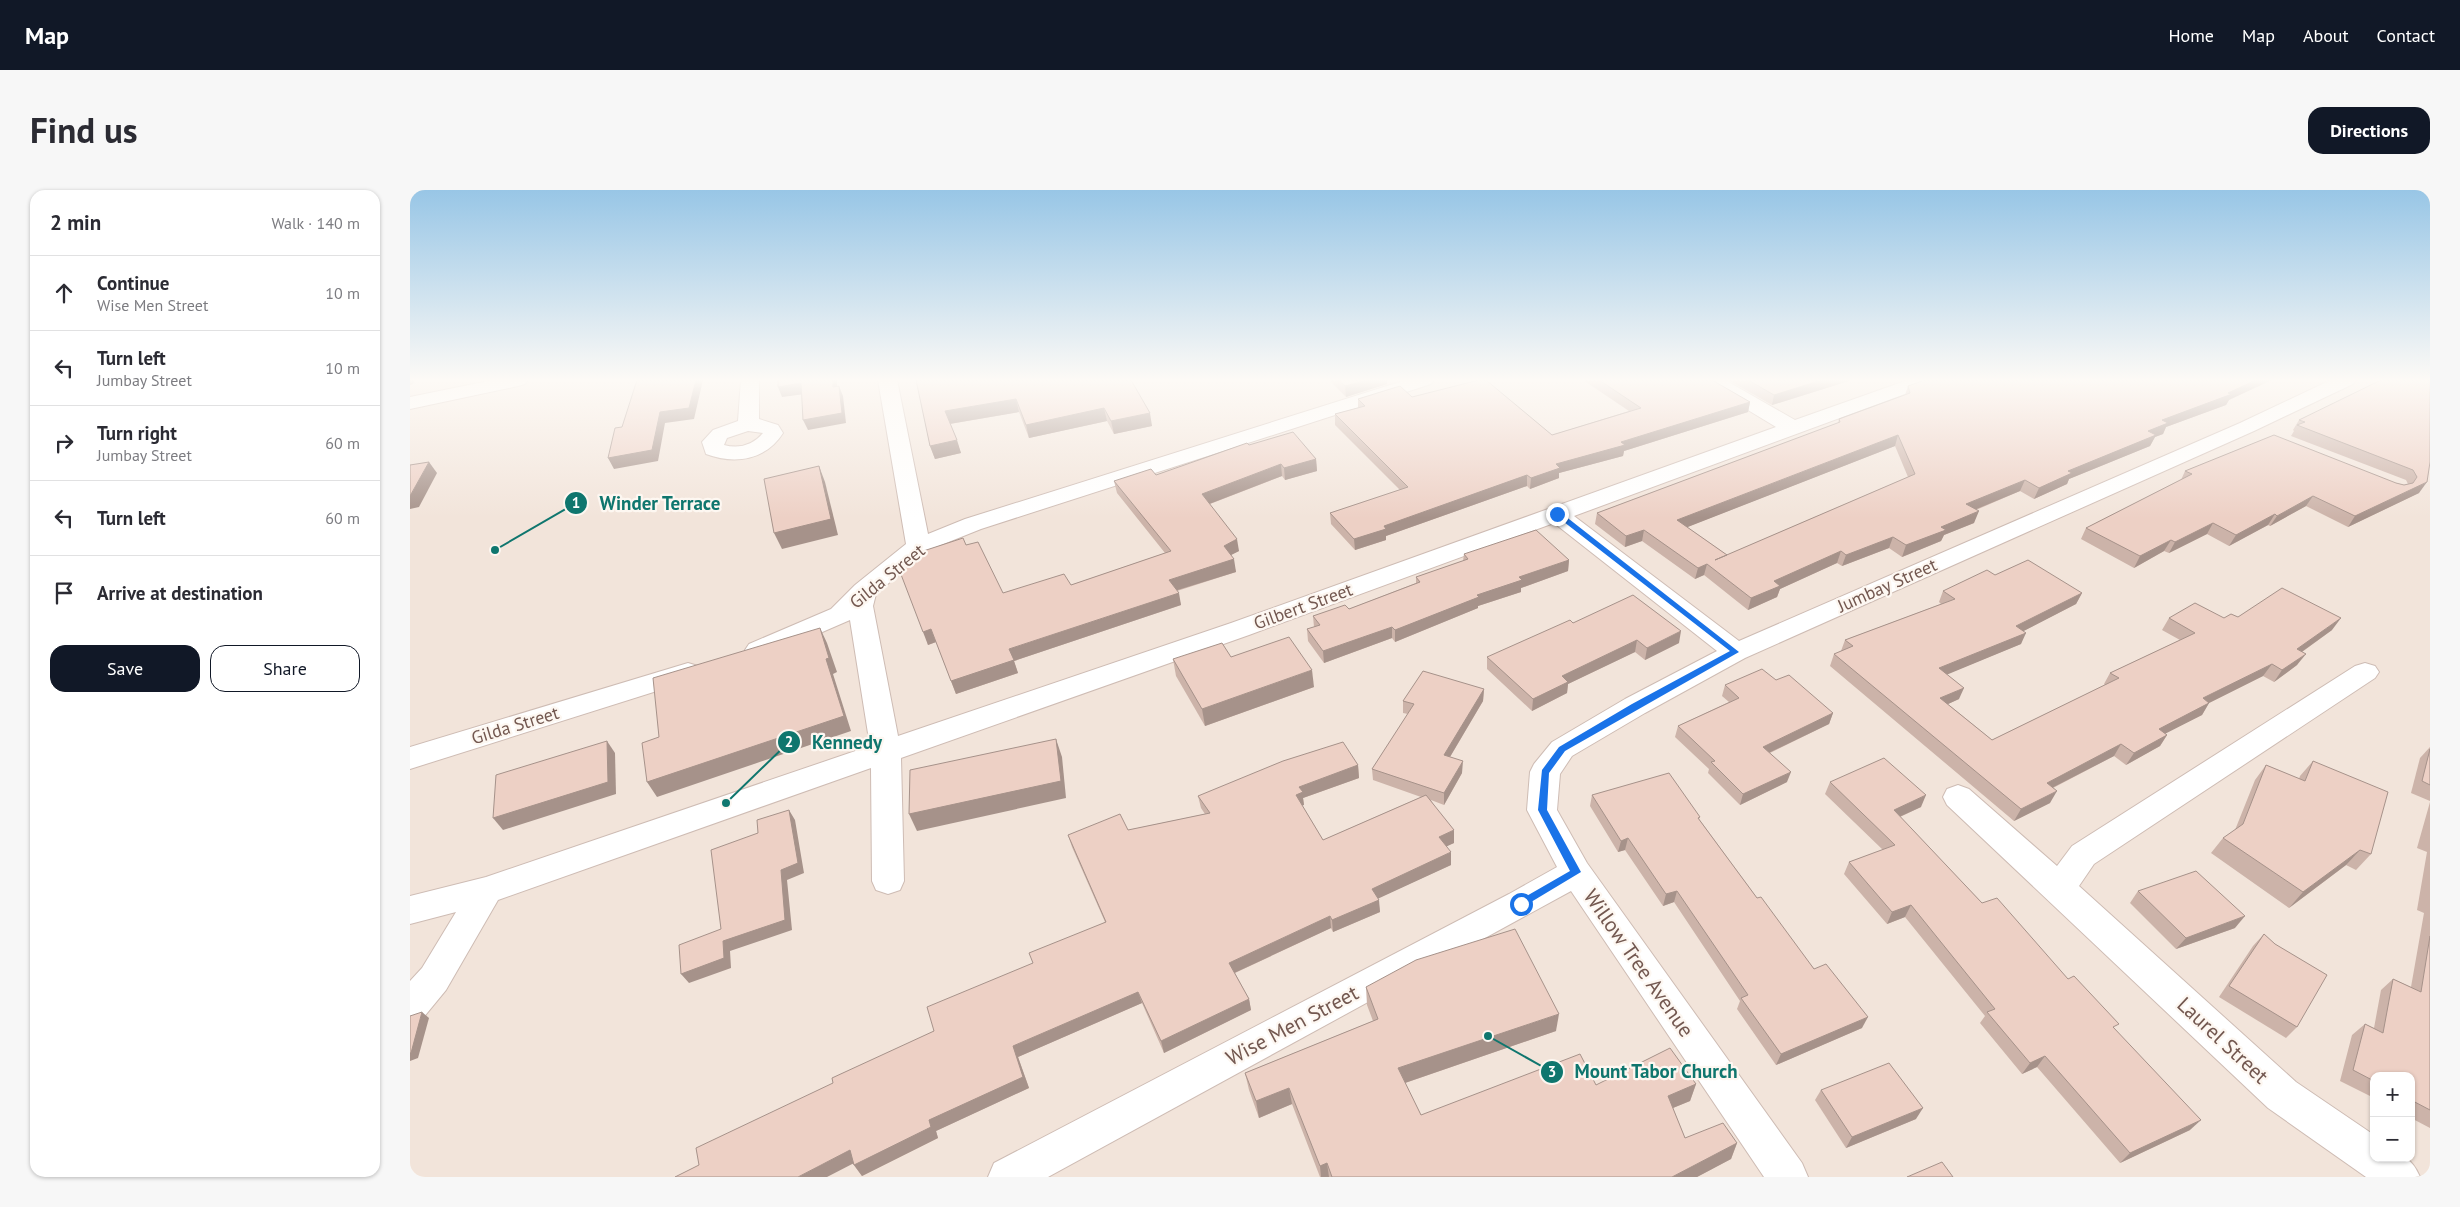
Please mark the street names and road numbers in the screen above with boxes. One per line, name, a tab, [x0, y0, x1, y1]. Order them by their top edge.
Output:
street label: Gilda Street	[845, 539, 929, 613]
street label: Jumbay Street	[1833, 553, 1940, 618]
street label: Gilbert Street	[1250, 577, 1356, 635]
street label: Gilda Street	[468, 701, 562, 749]
street label: Willow Tree Avenue	[1578, 884, 1700, 1042]
street label: Wise Men Street	[1221, 979, 1363, 1071]
street label: Laurel Street	[2172, 991, 2274, 1089]

